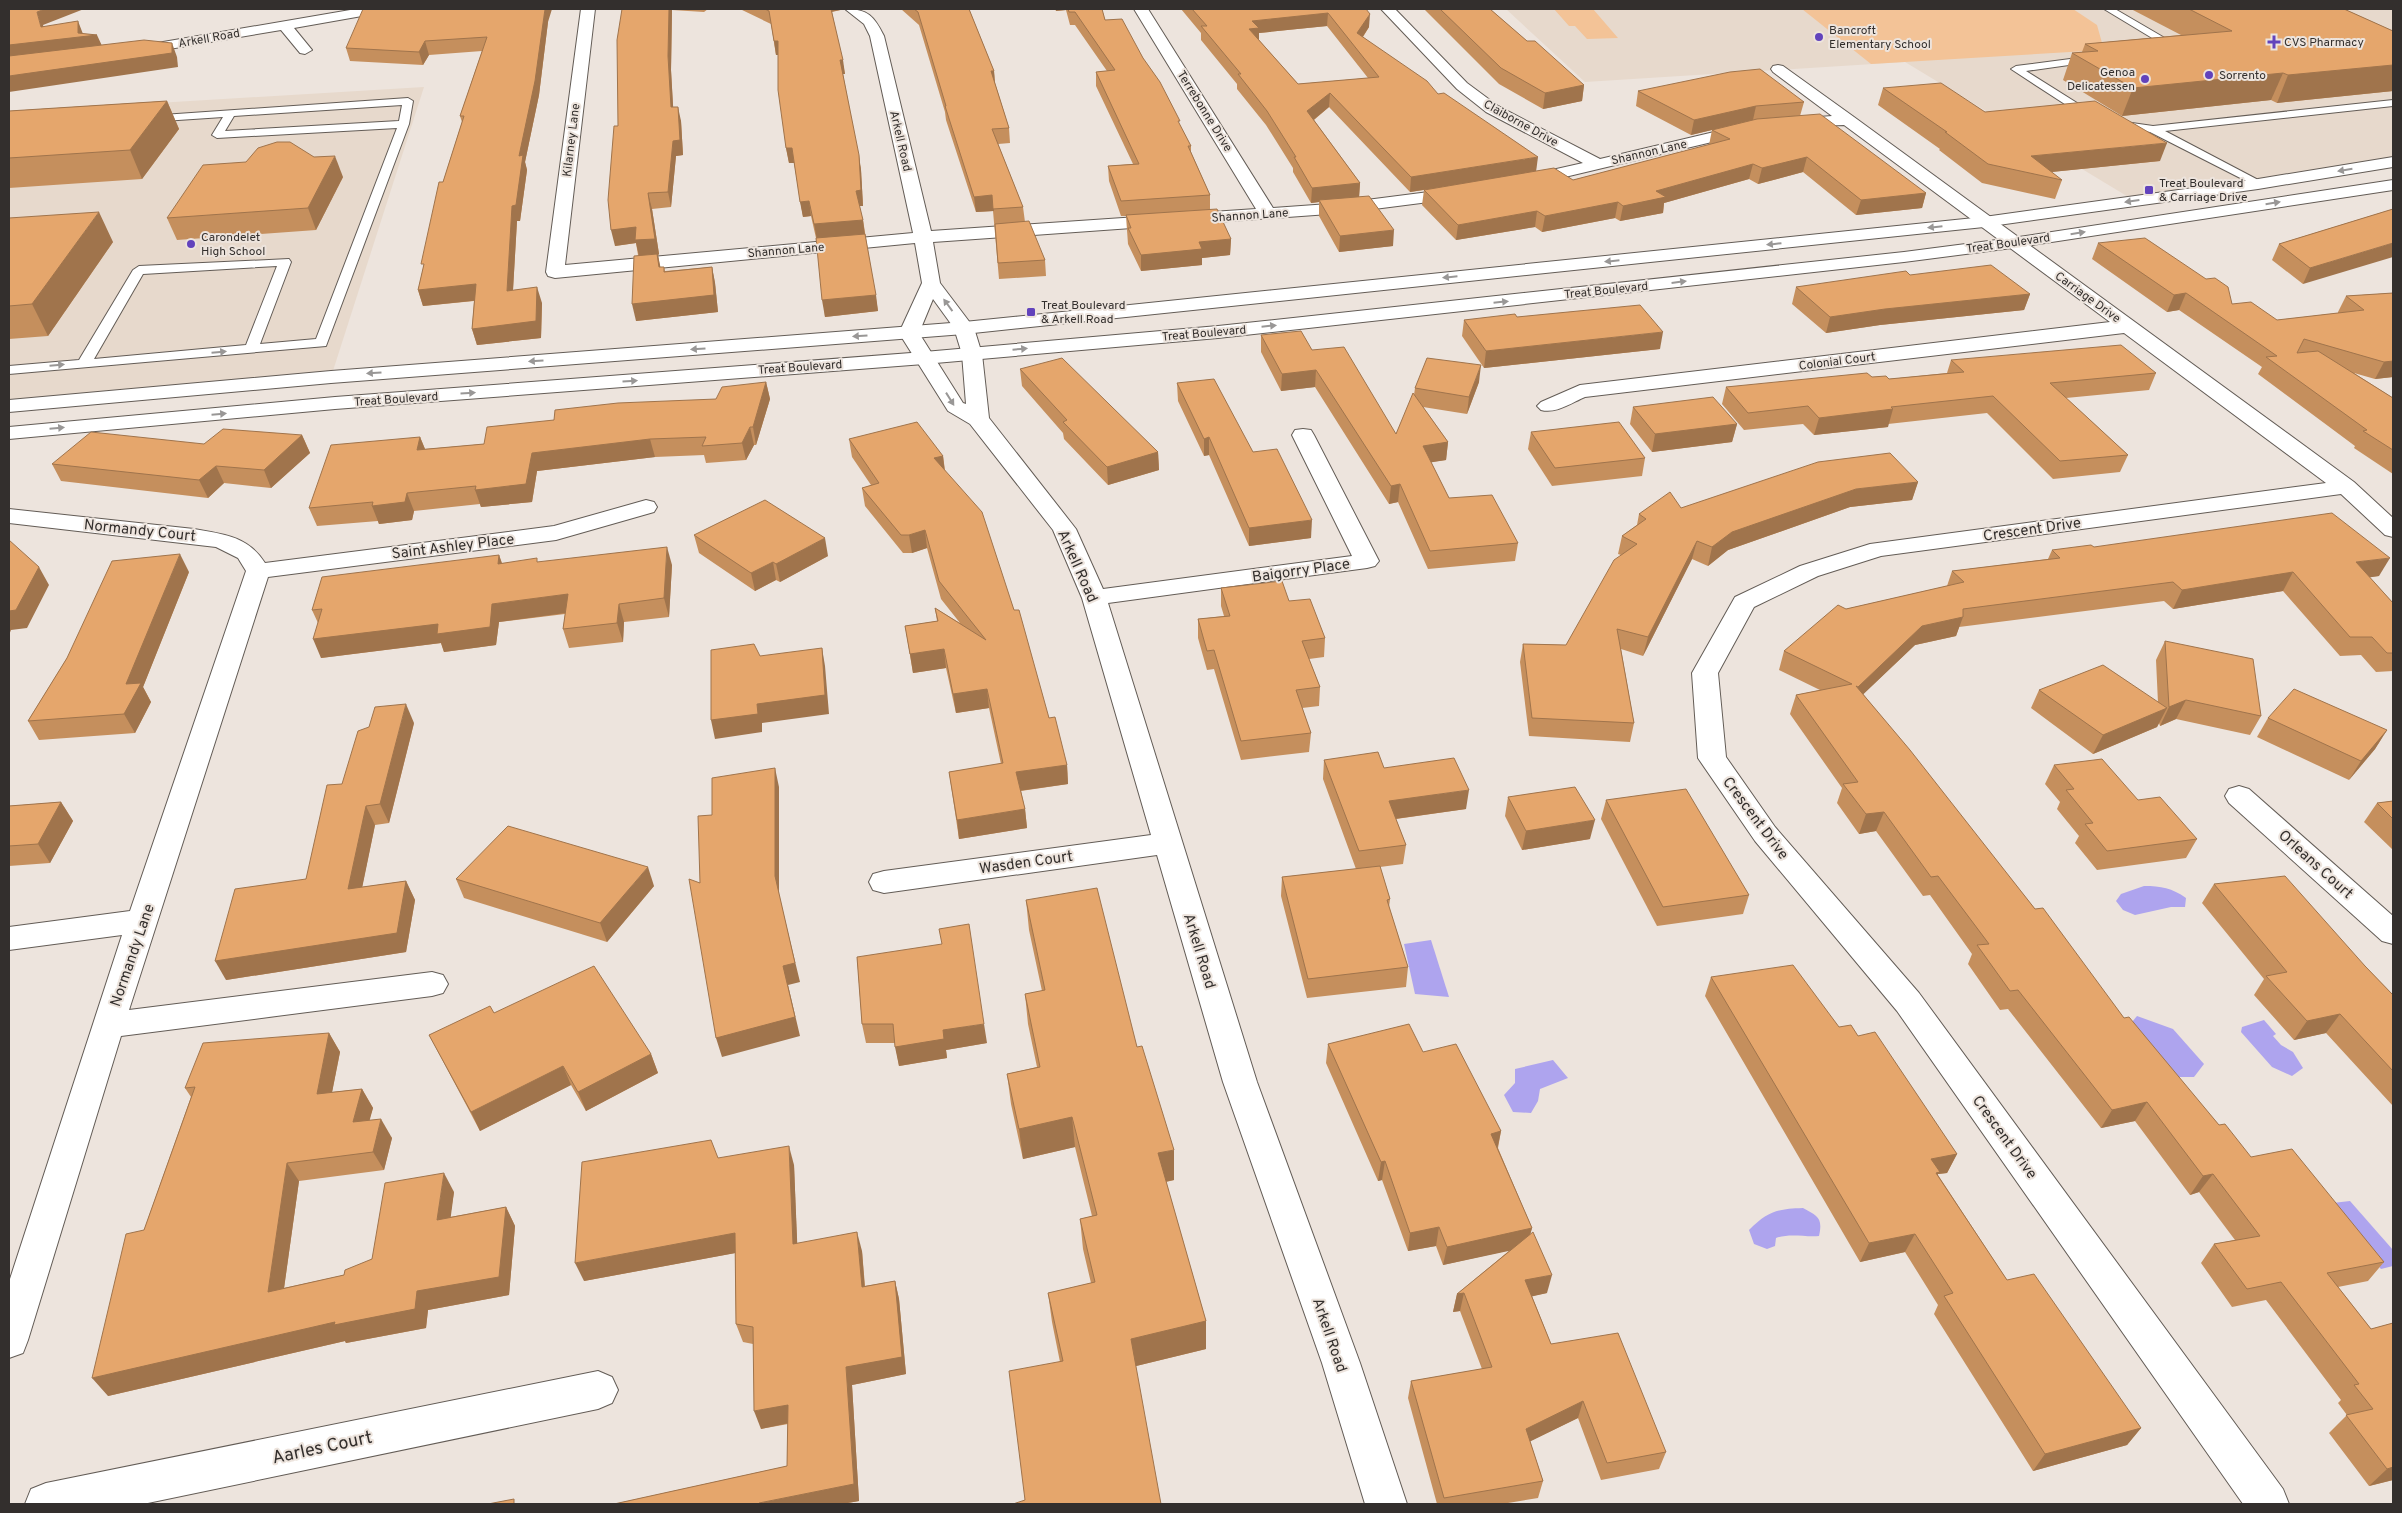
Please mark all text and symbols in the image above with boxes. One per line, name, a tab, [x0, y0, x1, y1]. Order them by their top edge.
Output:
place label: Bancroft Elementary School	[1829, 23, 1931, 53]
street label: Arkell Road	[177, 26, 241, 52]
marker: Bancroft Elementary School	[1813, 31, 1825, 43]
place label: CVS Pharmacy	[2284, 35, 2364, 51]
marker: CVS Pharmacy	[2268, 36, 2280, 48]
place label: Genoa Delicatessen	[2067, 65, 2135, 95]
street label: Terrebonne Drive	[1173, 68, 1236, 155]
place label: Sorrento	[2219, 68, 2266, 84]
marker: Sorrento	[2203, 69, 2215, 81]
marker: Genoa Delicatessen	[2139, 73, 2151, 85]
street label: Claiborne Drive	[1480, 97, 1561, 151]
street label: Kilarney Lane	[560, 102, 584, 178]
street label: Arkell Road	[885, 109, 915, 173]
street label: Shannon Lane	[1610, 137, 1689, 169]
one-way arrow	[2337, 166, 2353, 174]
place label: Treat Boulevard & Carriage Drive	[2159, 176, 2247, 206]
marker: Treat Boulevard & Carriage Drive	[2143, 184, 2155, 196]
one-way arrow	[2124, 197, 2140, 205]
one-way arrow	[2265, 199, 2281, 207]
street label: Shannon Lane	[1211, 205, 1289, 227]
one-way arrow	[1927, 223, 1943, 231]
one-way arrow	[2070, 229, 2086, 237]
place label: Carondelet High School	[201, 230, 265, 260]
street label: Treat Boulevard	[1965, 230, 2051, 258]
marker: Carondelet High School	[185, 238, 197, 250]
street label: Shannon Lane	[747, 240, 825, 262]
one-way arrow	[1765, 240, 1781, 248]
one-way arrow	[1604, 257, 1620, 265]
street label: Carriage Drive	[2051, 269, 2123, 327]
one-way arrow	[1442, 274, 1458, 282]
one-way arrow	[1672, 278, 1688, 286]
street label: Treat Boulevard	[1563, 279, 1649, 303]
one-way arrow	[943, 298, 953, 312]
place label: Treat Boulevard & Arkell Road	[1041, 298, 1125, 328]
one-way arrow	[1493, 298, 1509, 306]
marker: Treat Boulevard & Arkell Road	[1025, 306, 1037, 318]
street label: Treat Boulevard	[1161, 322, 1247, 346]
one-way arrow	[1262, 322, 1278, 330]
one-way arrow	[852, 333, 868, 341]
one-way arrow	[690, 345, 706, 353]
one-way arrow	[1013, 345, 1029, 353]
one-way arrow	[212, 347, 228, 355]
street label: Colonial Court	[1798, 349, 1876, 375]
one-way arrow	[528, 357, 544, 365]
street label: Treat Boulevard	[757, 357, 843, 379]
one-way arrow	[50, 361, 66, 369]
one-way arrow	[366, 370, 382, 378]
one-way arrow	[623, 376, 639, 384]
street label: Treat Boulevard	[353, 389, 439, 411]
one-way arrow	[461, 389, 477, 397]
one-way arrow	[945, 393, 954, 406]
one-way arrow	[211, 410, 227, 418]
one-way arrow	[50, 424, 66, 432]
street label: Crescent Drive	[1982, 514, 2082, 547]
street label: Normandy Court	[83, 516, 197, 547]
street label: Arkell Road	[1052, 527, 1101, 606]
street label: Saint Ashley Place	[391, 531, 516, 564]
street label: Baigorry Place	[1251, 555, 1351, 588]
street label: Crescent Drive	[1717, 774, 1792, 864]
street label: Orleans Court	[2274, 827, 2356, 904]
street label: Wasden Court	[978, 848, 1074, 879]
street label: Normandy Lane	[107, 902, 160, 1009]
street label: Arkell Road	[1178, 912, 1219, 991]
street label: Crescent Drive	[1967, 1092, 2040, 1183]
street label: Arkell Road	[1307, 1296, 1350, 1375]
street label: Aarles Court	[270, 1427, 374, 1470]

